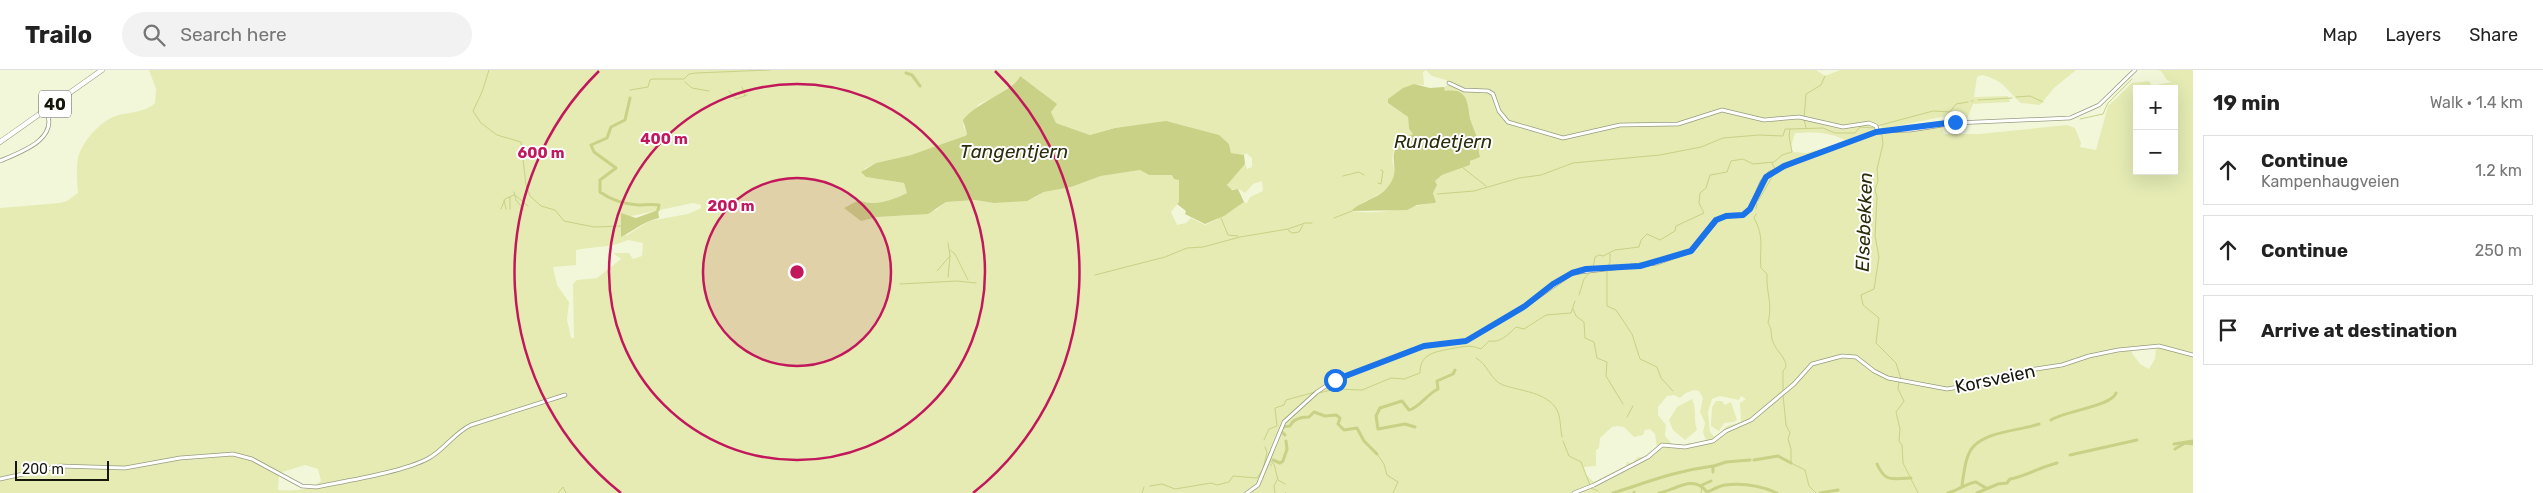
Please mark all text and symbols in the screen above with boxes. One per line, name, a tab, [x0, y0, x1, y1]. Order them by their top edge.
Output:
search box	[122, 12, 472, 57]
text: Trailo	[25, 21, 92, 49]
icon: search	[140, 21, 168, 49]
text: Search here	[180, 23, 287, 46]
text: Map	[2323, 24, 2358, 46]
text: Layers	[2386, 24, 2441, 46]
text: Share	[2469, 24, 2518, 46]
map controls	[2133, 85, 2178, 175]
button: +	[2133, 85, 2178, 130]
road number: 40	[39, 90, 71, 118]
text: 19 min	[2213, 90, 2280, 115]
text: Walk · 1.4 km	[2430, 93, 2523, 112]
route end	[1944, 111, 1967, 134]
text: 400 m	[640, 130, 688, 148]
water label: Rundetjern	[1394, 130, 1492, 153]
button: −	[2133, 130, 2178, 175]
water label: Tangentjern	[960, 140, 1068, 163]
text: 600 m	[517, 144, 565, 162]
text: Continue	[2261, 149, 2348, 172]
icon: ahead	[2214, 156, 2242, 184]
text: 1.2 km	[2475, 161, 2522, 180]
water label: Elsebekken	[1851, 172, 1877, 272]
text: Kampenhaugveien	[2261, 172, 2400, 191]
text: 200 m	[707, 197, 755, 215]
icon: ahead	[2214, 236, 2242, 264]
text: Continue	[2261, 239, 2348, 262]
text: 250 m	[2475, 241, 2522, 260]
centre of rings	[788, 263, 806, 281]
icon: arrive	[2214, 316, 2242, 344]
text: Arrive at destination	[2261, 319, 2457, 342]
street label: Korsveien	[1953, 360, 2037, 398]
route start	[1324, 369, 1347, 392]
scale bar	[15, 458, 109, 481]
text: 200 m	[22, 461, 64, 478]

